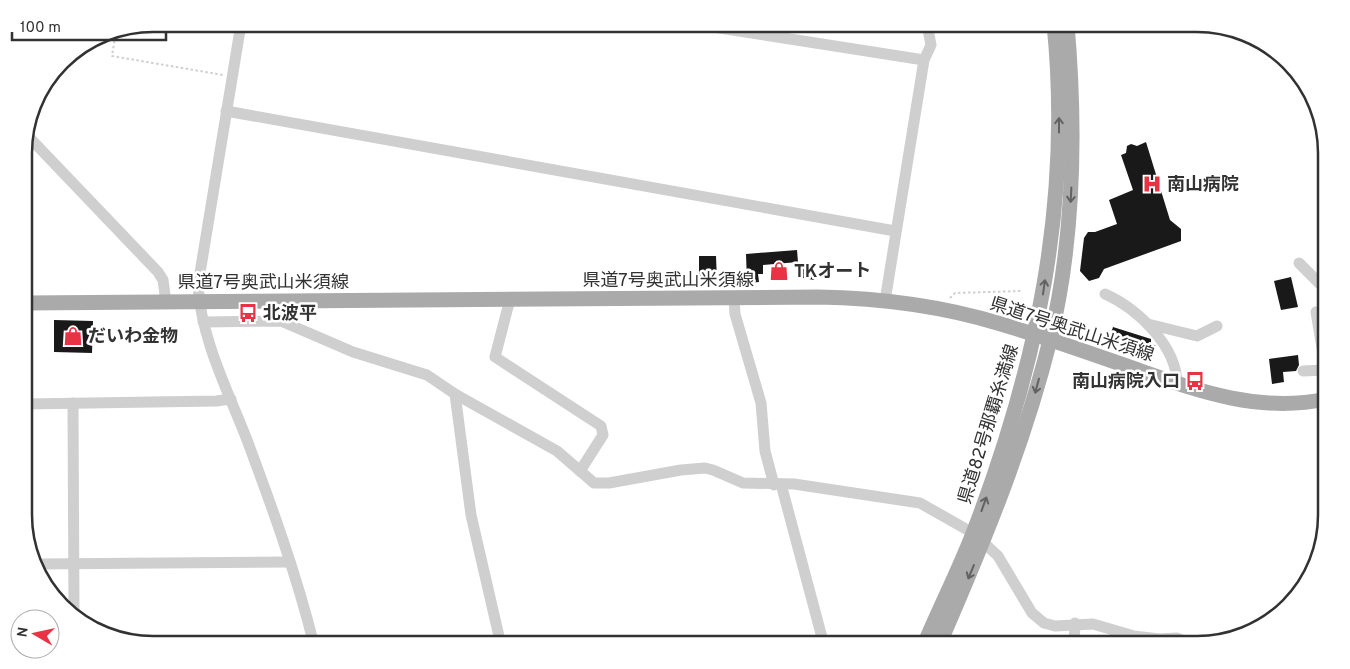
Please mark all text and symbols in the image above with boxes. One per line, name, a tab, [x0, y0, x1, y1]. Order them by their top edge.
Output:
scale bar	[12, 10, 166, 42]
text: 100 m	[20, 19, 61, 38]
one-way arrow	[1054, 117, 1064, 134]
hospital icon: 南山病院	[1141, 173, 1163, 195]
place label: 南山病院	[1167, 174, 1239, 197]
one-way arrow	[1066, 187, 1075, 203]
shop icon: TKオート	[768, 260, 790, 282]
place label: TKオート	[794, 261, 872, 284]
street label: 県道7号奥武山米須線	[582, 270, 754, 293]
street label: 県道7号奥武山米須線	[177, 272, 349, 295]
one-way arrow	[1040, 279, 1050, 295]
street label: 県道7号奥武山米須線	[986, 293, 1157, 368]
bus stop icon: 北波平	[237, 302, 259, 324]
place label: 北波平	[263, 303, 317, 326]
shop icon: だいわ金物	[62, 325, 84, 347]
place label: だいわ金物	[88, 326, 178, 349]
street label: 県道82号那覇糸満線	[954, 342, 1025, 507]
bus stop icon: 南山病院入口	[1184, 370, 1206, 392]
place label: 南山病院入口	[1072, 371, 1180, 394]
one-way arrow	[1032, 378, 1041, 394]
one-way arrow	[980, 496, 989, 512]
one-way arrow	[965, 564, 975, 579]
north arrow	[10, 609, 60, 659]
text: N	[14, 626, 33, 639]

